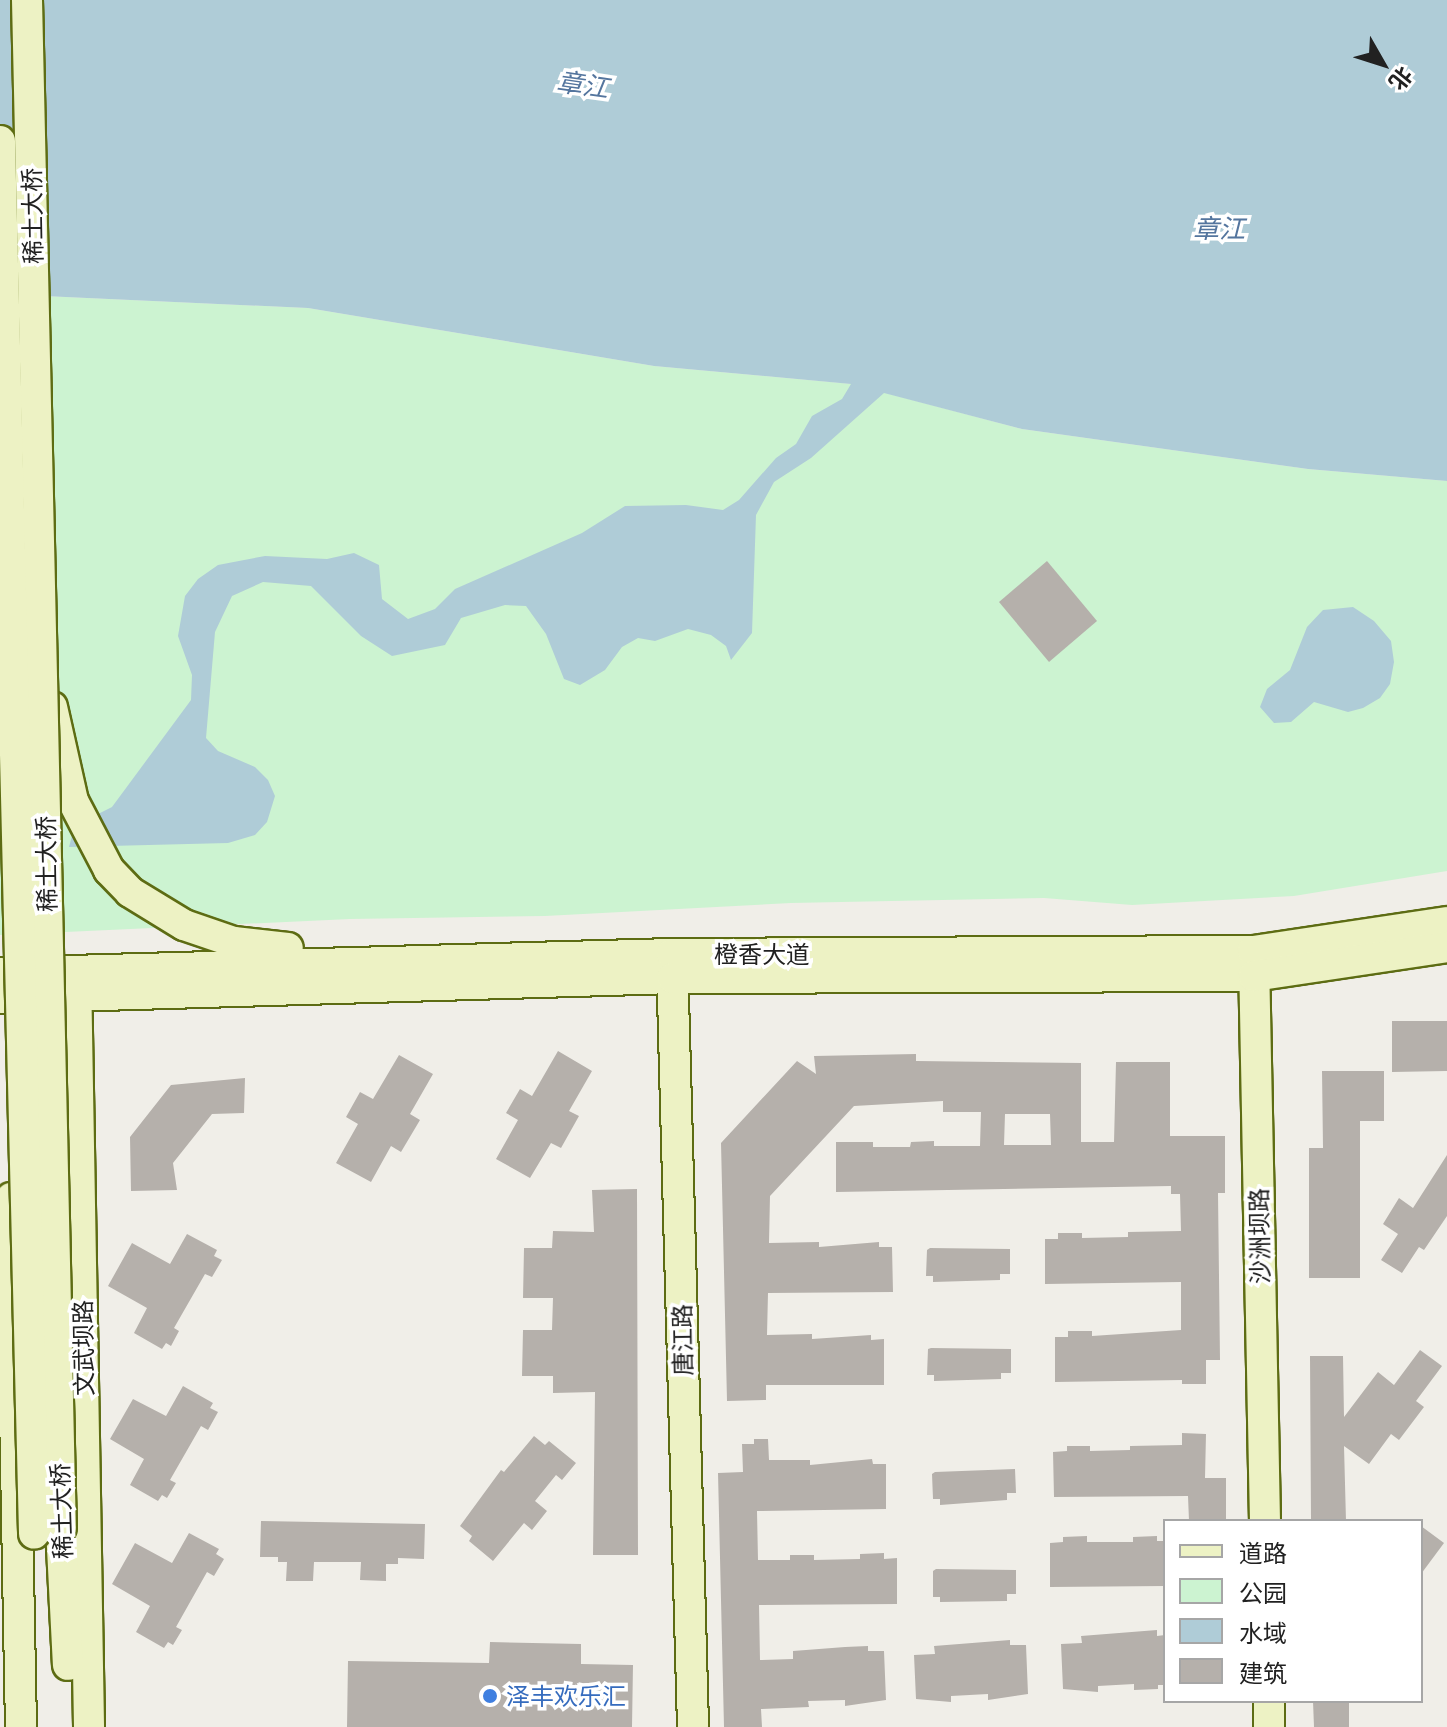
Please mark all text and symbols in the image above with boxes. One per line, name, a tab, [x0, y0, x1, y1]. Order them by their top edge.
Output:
north arrow	[1343, 24, 1423, 104]
text: 北	[1385, 62, 1419, 96]
water label: 章江	[555, 65, 611, 103]
street label: 稀土大桥	[17, 168, 47, 264]
water label: 章江	[1193, 212, 1245, 244]
street label: 稀土大桥	[31, 816, 61, 912]
street label: 橙香大道	[714, 940, 810, 968]
street label: 沙洲坝路	[1244, 1188, 1274, 1284]
street label: 文武坝路	[68, 1300, 98, 1396]
street label: 唐江路	[667, 1304, 697, 1376]
street label: 稀土大桥	[45, 1463, 77, 1559]
legend	[1163, 1519, 1423, 1703]
text: 道路	[1239, 1538, 1287, 1567]
text: 公园	[1239, 1578, 1287, 1607]
text: 水域	[1239, 1618, 1287, 1647]
text: 建筑	[1239, 1658, 1287, 1687]
place label: 泽丰欢乐汇	[506, 1682, 626, 1710]
marker: 泽丰欢乐汇	[481, 1687, 499, 1705]

